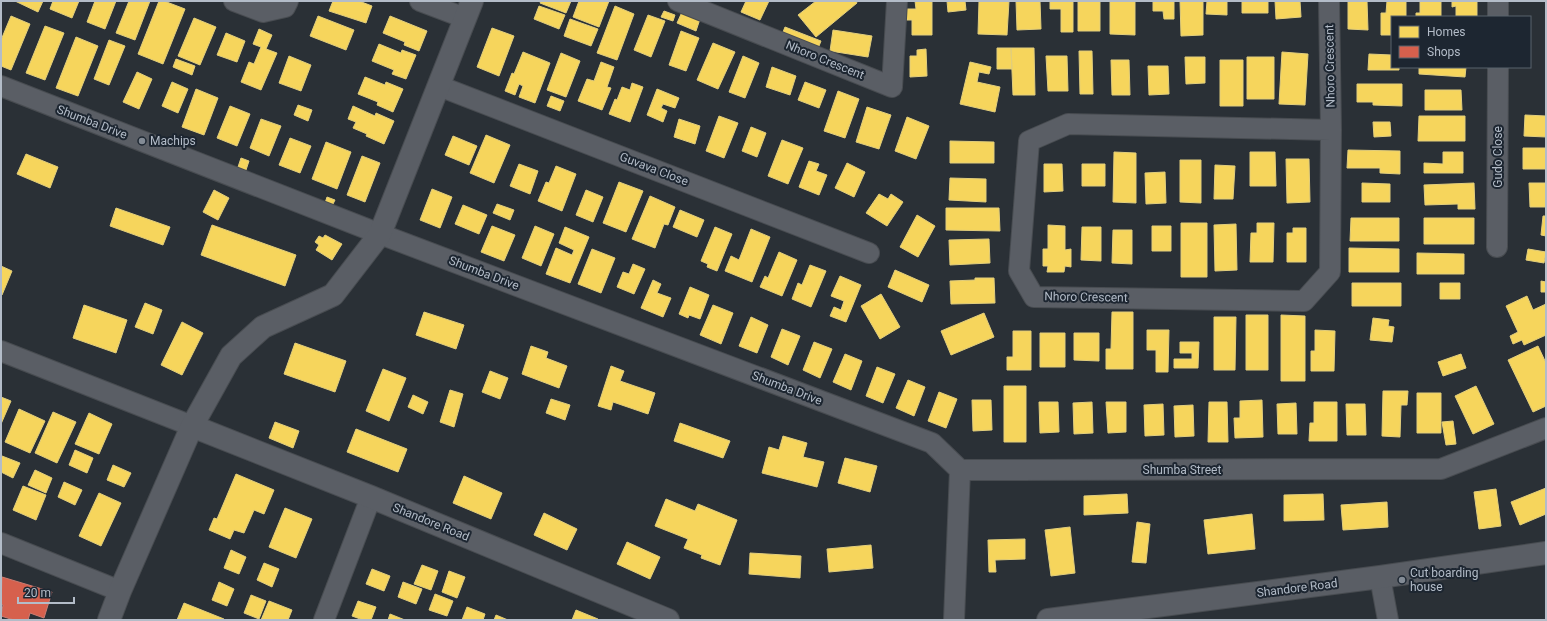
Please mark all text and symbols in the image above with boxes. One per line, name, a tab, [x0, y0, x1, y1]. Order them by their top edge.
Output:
legend	[1391, 16, 1531, 68]
street label: Nhoro Crescent	[1322, 24, 1338, 108]
text: Homes	[1427, 25, 1465, 39]
street label: Nhoro Crescent	[784, 38, 866, 82]
text: Shops	[1427, 45, 1461, 59]
street label: Shumba Drive	[55, 102, 129, 142]
street label: Gudo Close	[1491, 126, 1505, 188]
place label: Machips	[150, 134, 196, 148]
marker: Machips	[137, 136, 147, 146]
street label: Guvava Close	[618, 150, 690, 188]
street label: Shumba Drive	[447, 253, 521, 293]
street label: Nhoro Crescent	[1044, 289, 1128, 305]
street label: Shumba Drive	[750, 368, 824, 408]
street label: Shumba Street	[1143, 463, 1221, 477]
street label: Shandore Road	[391, 500, 471, 544]
place label: Cut boarding house	[1410, 566, 1478, 594]
marker: Cut boarding house	[1397, 575, 1407, 585]
street label: Shandore Road	[1256, 576, 1338, 600]
scale bar	[18, 579, 74, 605]
text: 20 m	[24, 586, 51, 600]

